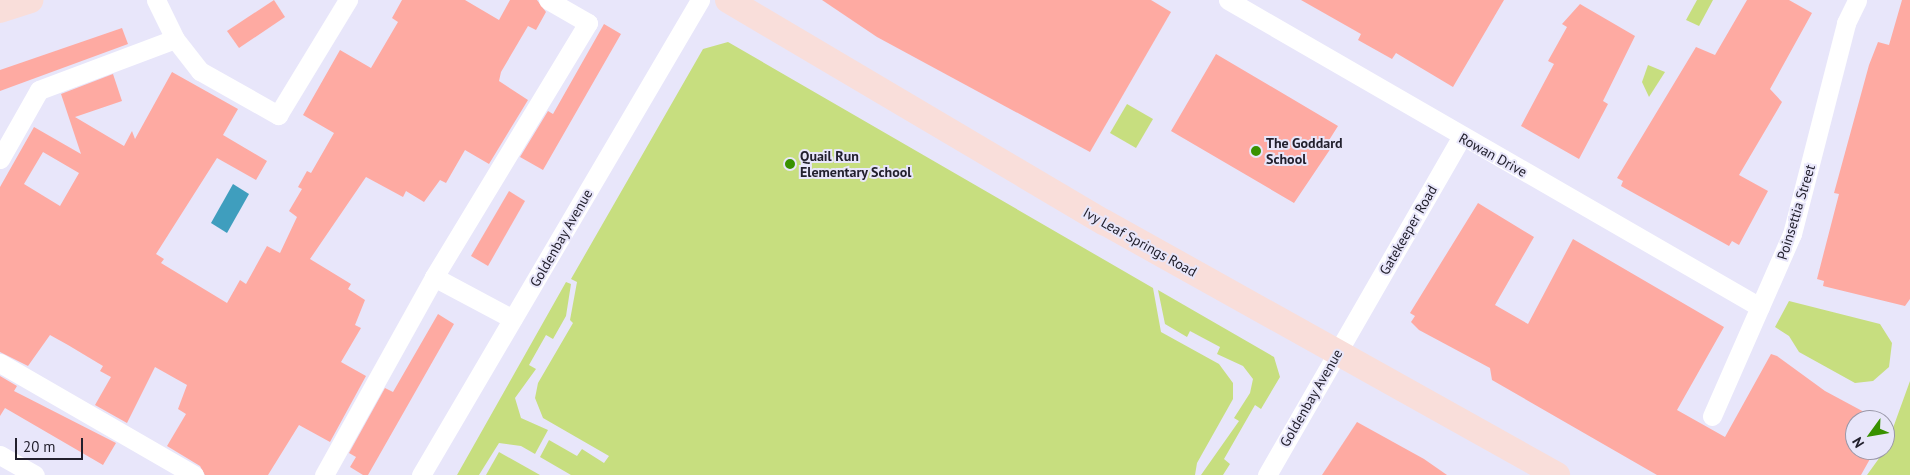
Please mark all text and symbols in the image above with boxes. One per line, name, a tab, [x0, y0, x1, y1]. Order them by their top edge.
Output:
street label: Rowan Drive	[1456, 129, 1530, 181]
place label: The Goddard School	[1266, 135, 1343, 168]
marker: The Goddard School	[1250, 145, 1262, 157]
place label: Quail Run Elementary School	[800, 148, 912, 180]
marker: Quail Run Elementary School	[784, 158, 796, 170]
street label: Poinsettia Street	[1774, 162, 1818, 262]
street label: Gatekeeper Road	[1376, 182, 1440, 278]
street label: Goldenbay Avenue	[526, 186, 596, 290]
street label: Ivy Leaf Springs Road	[1080, 204, 1200, 280]
street label: Goldenbay Avenue	[1276, 346, 1346, 450]
north arrow	[1845, 410, 1895, 460]
scale bar	[18, 428, 85, 460]
text: N	[1848, 434, 1868, 451]
text: 20 m	[23, 437, 56, 456]

